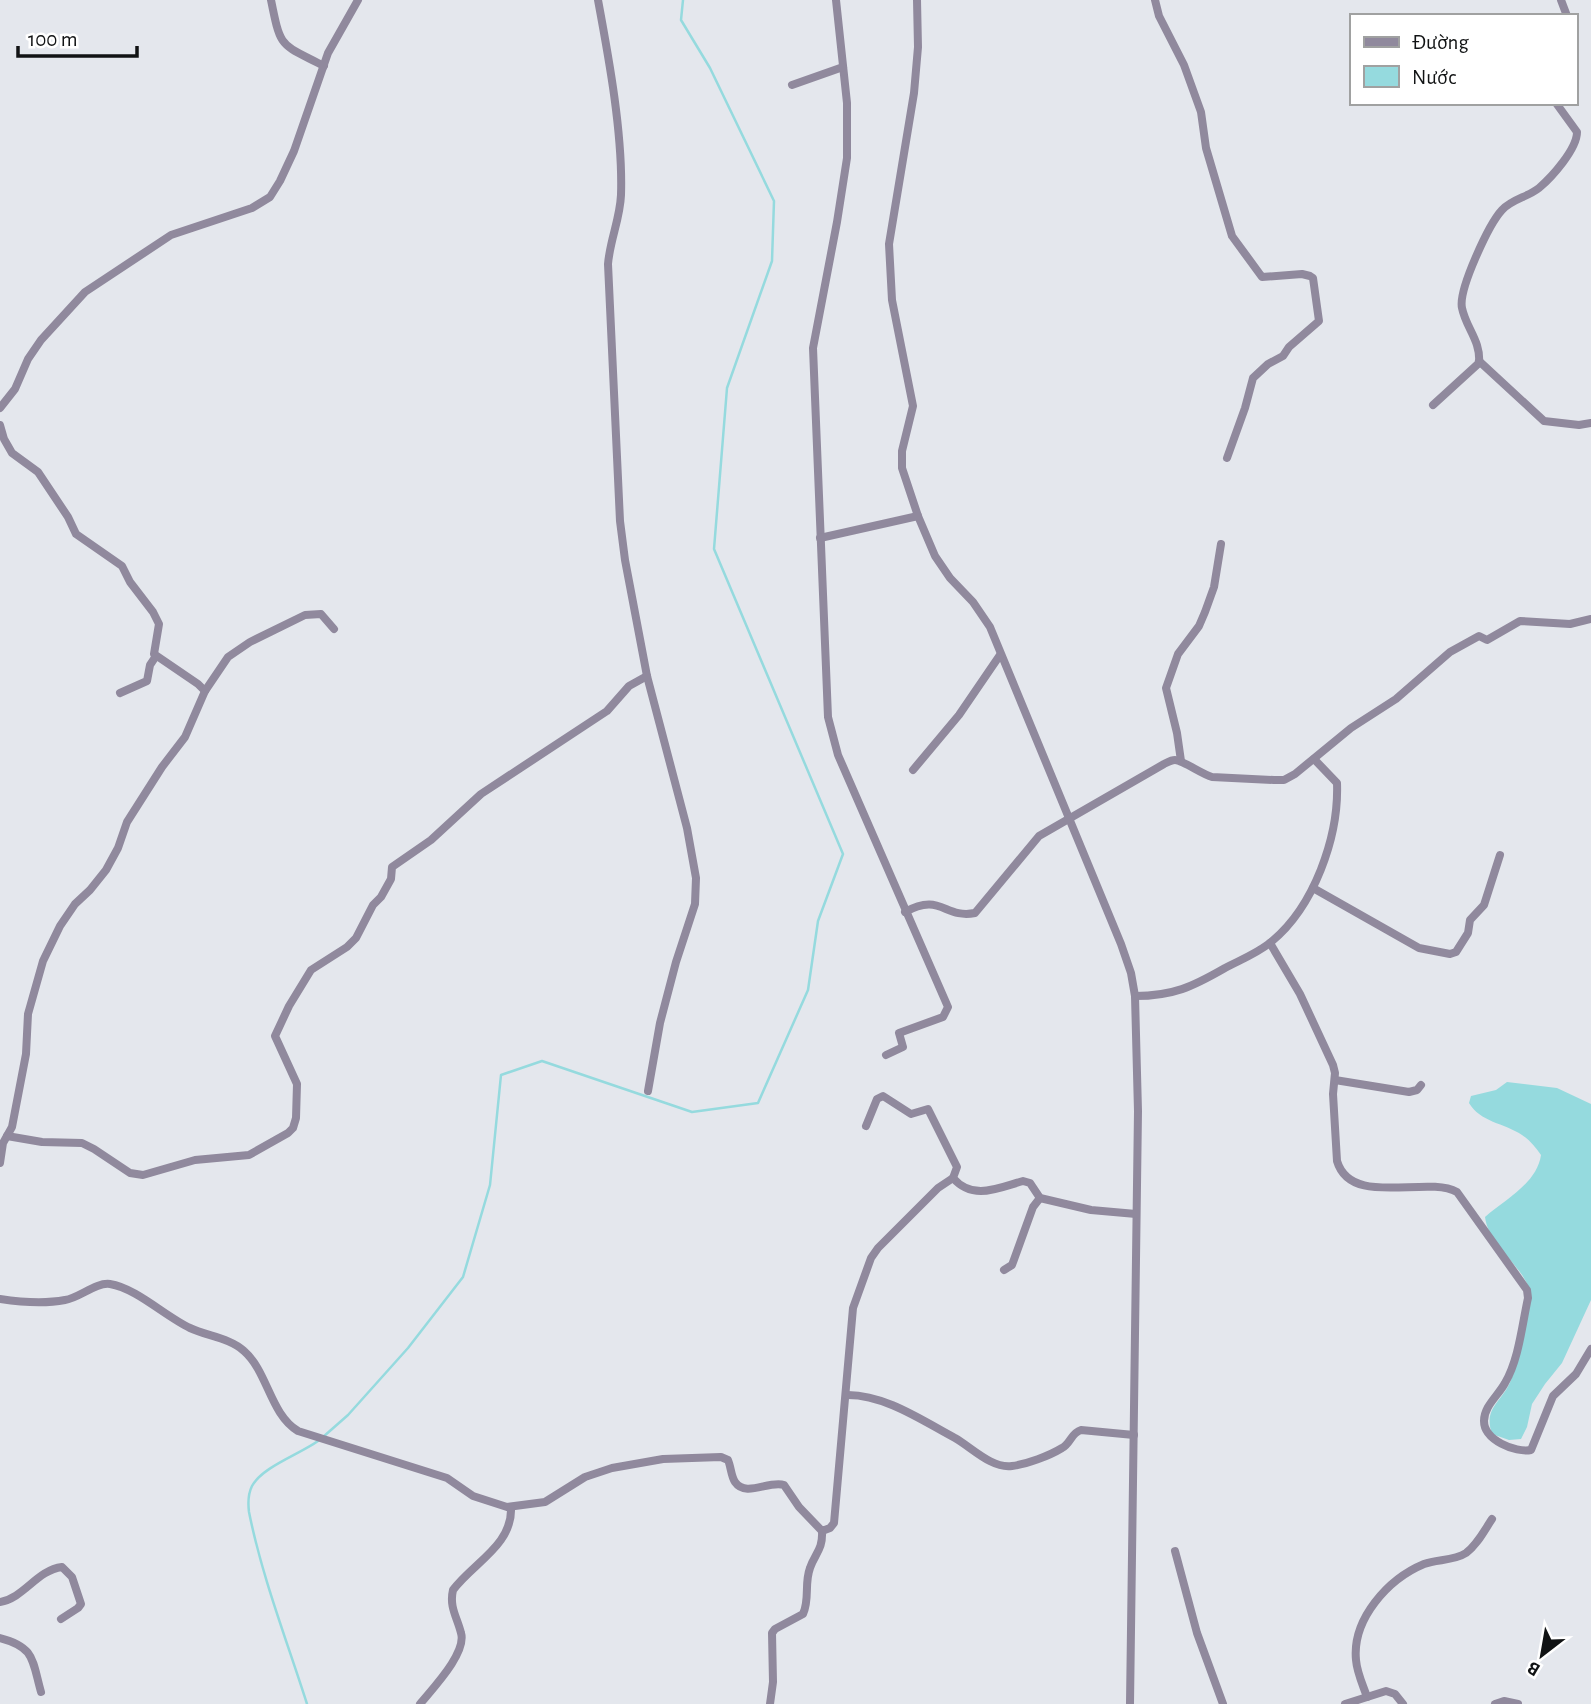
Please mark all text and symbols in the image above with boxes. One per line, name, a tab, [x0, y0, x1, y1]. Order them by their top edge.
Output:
scale bar	[18, 14, 136, 58]
legend	[1350, 14, 1577, 105]
text: 100 m	[28, 29, 78, 50]
text: Đường	[1412, 32, 1469, 53]
text: Nước	[1412, 67, 1456, 88]
north arrow	[1507, 1620, 1577, 1690]
text: B	[1524, 1657, 1544, 1679]

